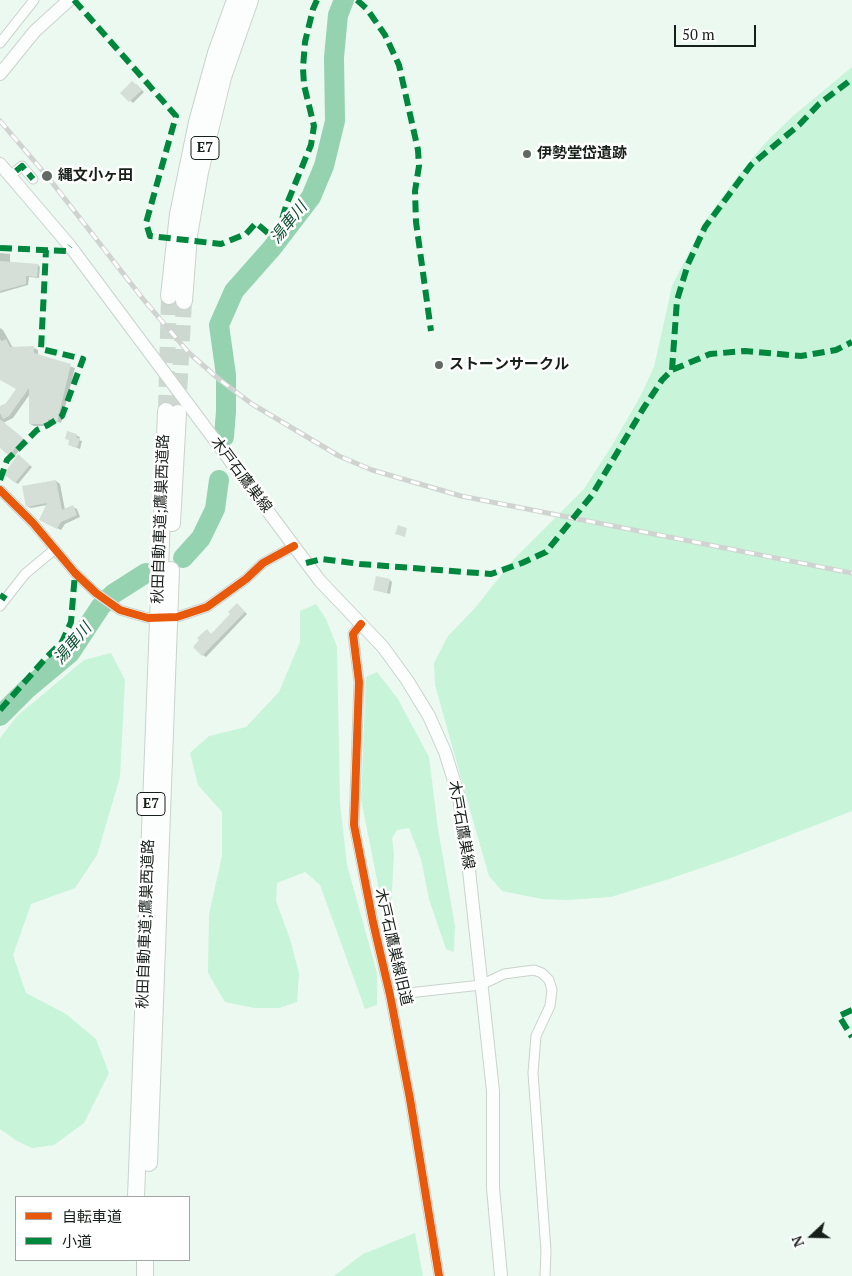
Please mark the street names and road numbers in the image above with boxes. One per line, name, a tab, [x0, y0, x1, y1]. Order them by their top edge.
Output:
road number: E7	[191, 136, 219, 160]
street label: 秋田自動車道;鷹巣西道路	[149, 434, 173, 604]
street label: 木戸石鷹巣線	[207, 434, 275, 516]
street label: 木戸石鷹巣線	[444, 779, 478, 871]
road number: E7	[137, 792, 165, 816]
street label: 秋田自動車道;鷹巣西道路	[134, 839, 158, 1009]
street label: 木戸石鷹巣線旧道	[371, 887, 415, 1007]

